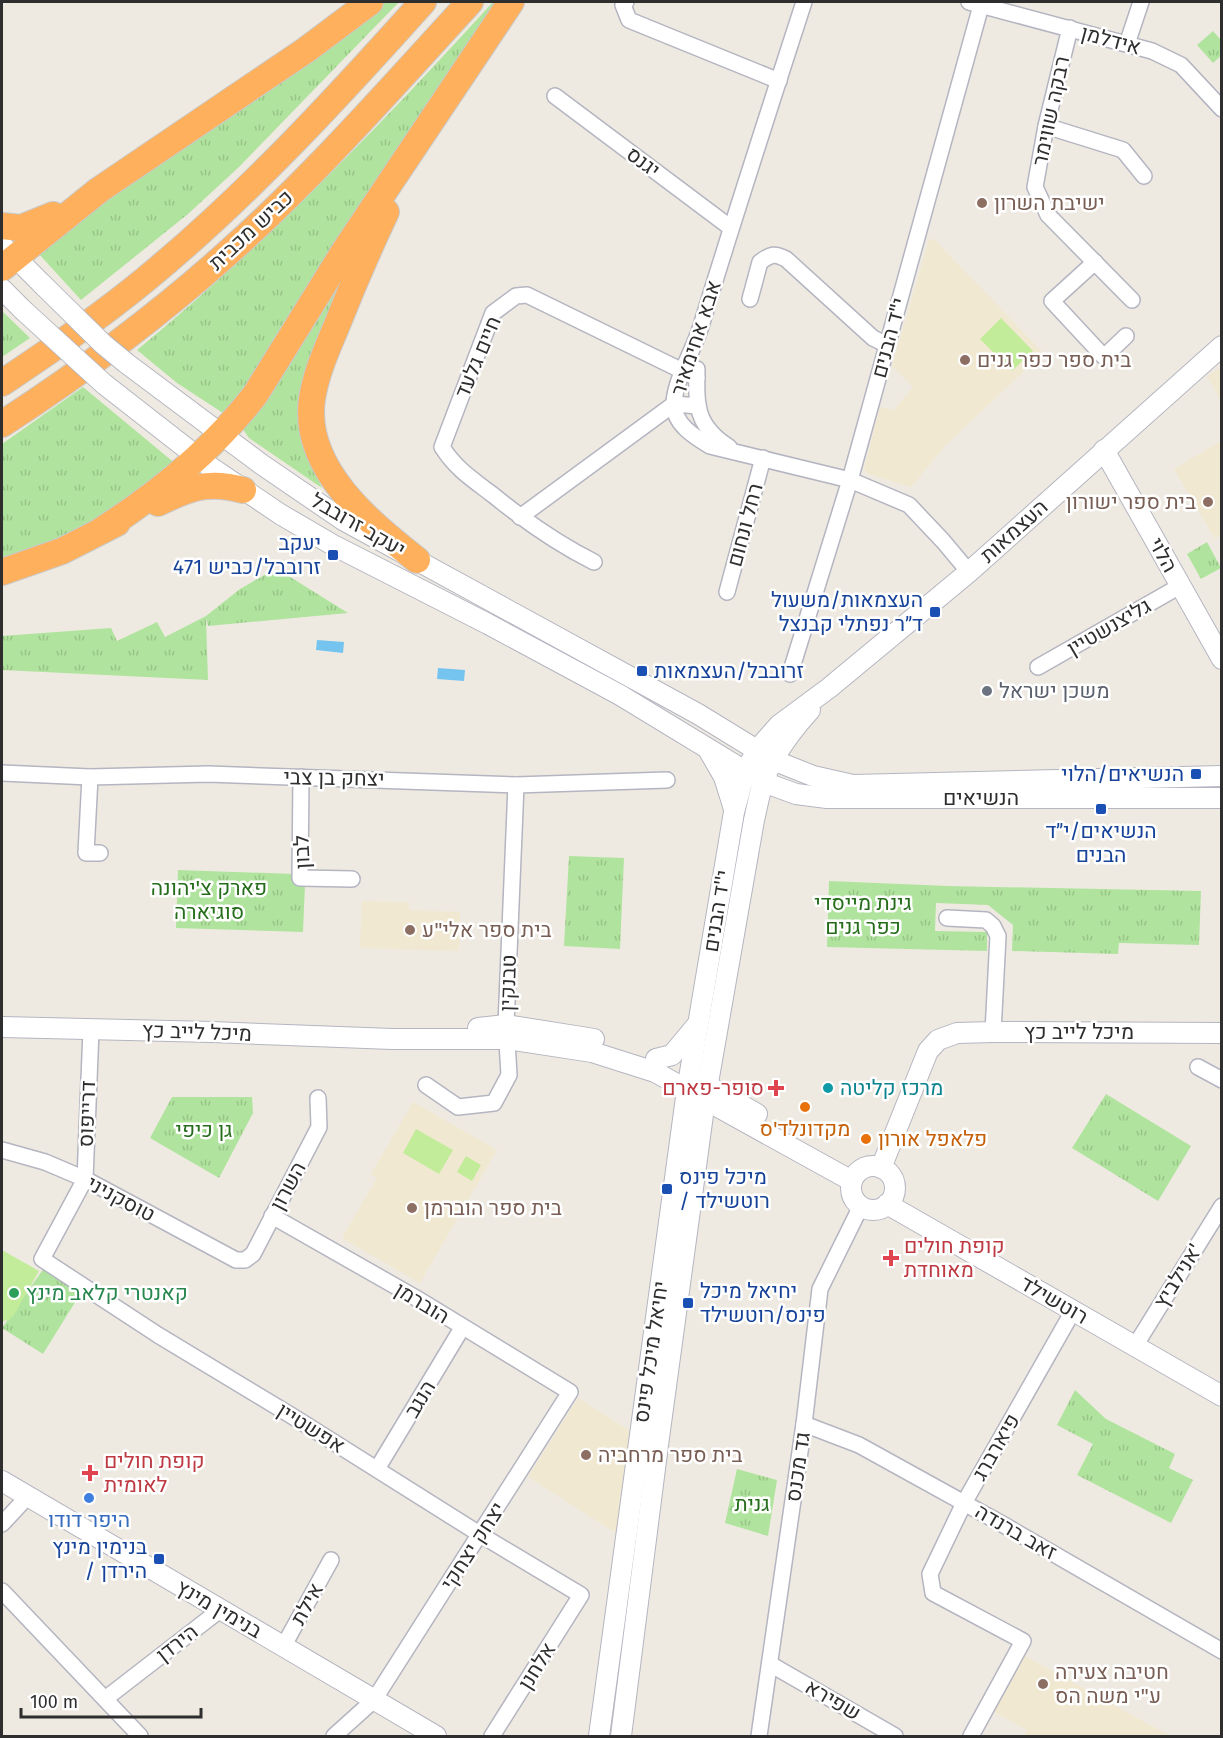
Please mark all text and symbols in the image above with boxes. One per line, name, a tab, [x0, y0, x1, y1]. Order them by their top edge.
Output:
street label: אידלמן	[1078, 20, 1144, 60]
street label: רבקה שווימר	[1027, 54, 1075, 168]
street label: יגנס	[621, 141, 665, 183]
street label: כביש מכבית	[203, 184, 299, 276]
place label: ישיבת השרון	[994, 190, 1105, 216]
marker: ישיבת השרון	[975, 196, 989, 210]
street label: אבא אחימאיר	[665, 277, 727, 399]
street label: י"ד הבנים	[866, 295, 912, 381]
street label: חיים גלעד	[449, 312, 507, 402]
place label: בית ספר כפר גנים	[977, 347, 1131, 373]
marker: בית ספר כפר גנים	[958, 353, 972, 367]
street label: רחל ונחום	[721, 480, 769, 570]
street label: יעקב זרובבל	[306, 487, 410, 563]
place label: בית ספר ישורון	[1066, 489, 1196, 515]
street label: העצמאות	[975, 494, 1053, 568]
marker: בית ספר ישורון	[1201, 495, 1215, 509]
place label: יעקב זרובבל/כביש 471	[173, 530, 321, 580]
street label: הלוי	[1143, 533, 1183, 577]
marker: יעקב זרובבל/כביש 471	[326, 548, 340, 562]
place label: העצמאות/משעול ד״ר נפתלי קבנצל	[771, 587, 923, 637]
street label: גליצנשטיין	[1062, 593, 1156, 661]
marker: העצמאות/משעול ד״ר נפתלי קבנצל	[928, 605, 942, 619]
place label: זרובבל/העצמאות	[654, 658, 804, 684]
marker: זרובבל/העצמאות	[635, 664, 649, 678]
place label: משכן ישראל	[999, 678, 1109, 704]
marker: משכן ישראל	[980, 684, 994, 698]
place label: הנשיאים/הלוי	[1061, 761, 1184, 787]
street label: יצחק בן צבי	[283, 764, 385, 792]
marker: הנשיאים/הלוי	[1189, 767, 1203, 781]
street label: הנשיאים	[943, 785, 1019, 811]
marker: הנשיאים/י״ד הבנים	[1094, 802, 1108, 816]
place label: הנשיאים/י״ד הבנים	[1045, 818, 1157, 868]
street label: לבון	[288, 834, 316, 870]
street label: י''ד הבנים	[698, 868, 736, 954]
park label: פארק צ'יהונה סוגיארה	[151, 875, 267, 925]
park label: גינת מייסדי כפר גנים	[814, 890, 912, 940]
place label: בית ספר אלי"ע	[422, 917, 552, 943]
marker: בית ספר אלי"ע	[403, 923, 417, 937]
street label: טבנקין	[494, 954, 522, 1012]
street label: מיכל לייב כץ	[142, 1017, 252, 1047]
street label: מיכל לייב כץ	[1024, 1019, 1134, 1045]
place label: סופר-פארם	[662, 1075, 764, 1101]
place label: מרכז קליטה	[840, 1075, 943, 1101]
street label: דרייפוס	[73, 1080, 101, 1148]
marker: סופר-פארם	[769, 1081, 783, 1095]
marker: מרכז קליטה	[821, 1081, 835, 1095]
marker: מקדונלד'ס	[798, 1100, 812, 1114]
place label: מקדונלד'ס	[760, 1116, 850, 1142]
park label: גן כיפי	[176, 1117, 232, 1143]
place label: פלאפל אורון	[878, 1126, 987, 1152]
marker: פלאפל אורון	[859, 1132, 873, 1146]
street label: השרון	[264, 1157, 312, 1215]
place label: מיכל פינס / רוטשילד	[679, 1164, 770, 1214]
street label: טוסקניני	[82, 1170, 160, 1228]
marker: מיכל פינס / רוטשילד	[660, 1182, 674, 1196]
place label: בית ספר הוברמן	[424, 1195, 562, 1221]
marker: בית ספר הוברמן	[405, 1201, 419, 1215]
place label: קופת חולים מאוחדת	[904, 1233, 1005, 1283]
street label: אנילביץ'	[1148, 1239, 1208, 1313]
marker: קופת חולים מאוחדת	[882, 1249, 900, 1267]
street label: רוטשילד	[1015, 1270, 1093, 1330]
street label: הוברמן	[390, 1277, 454, 1329]
place label: יחיאל מיכל פינס/רוטשילד	[700, 1278, 826, 1328]
street label: יחיאל מיכל פינס	[628, 1279, 674, 1425]
place label: קאנטרי קלאב מינץ	[26, 1280, 188, 1306]
marker: קאנטרי קלאב מינץ	[7, 1286, 21, 1300]
marker: יחיאל מיכל פינס/רוטשילד	[681, 1296, 695, 1310]
street label: הנגב	[399, 1376, 441, 1422]
street label: אפשטיין	[272, 1397, 350, 1459]
street label: פיארברג	[967, 1409, 1025, 1485]
street label: גד מכנס	[780, 1430, 816, 1504]
place label: בית ספר מרחביה	[598, 1442, 743, 1468]
place label: קופת חולים לאומית	[104, 1448, 205, 1498]
marker: בית ספר מרחביה	[579, 1448, 593, 1462]
marker: קופת חולים לאומית	[81, 1464, 99, 1482]
marker: היפר דודו	[82, 1491, 96, 1505]
park label: גנית	[734, 1491, 770, 1517]
street label: יצחק יצחקי	[435, 1497, 511, 1595]
street label: זאב ברנדה	[971, 1498, 1061, 1566]
place label: היפר דודו	[48, 1507, 130, 1533]
place label: בנימין מינץ / הירדן	[52, 1534, 147, 1584]
marker: בנימין מינץ / הירדן	[152, 1552, 166, 1566]
street label: בנימין מינץ	[171, 1574, 267, 1644]
street label: אילת	[285, 1579, 329, 1629]
street label: הירדן	[151, 1619, 203, 1667]
street label: אלחנן	[513, 1638, 561, 1694]
place label: חטיבה צעירה ע"י משה הס	[1055, 1659, 1169, 1709]
street label: שפירא	[801, 1674, 865, 1726]
marker: חטיבה צעירה ע"י משה הס	[1036, 1677, 1050, 1691]
scale bar	[21, 1681, 201, 1719]
text: 100 m	[30, 1691, 78, 1713]

